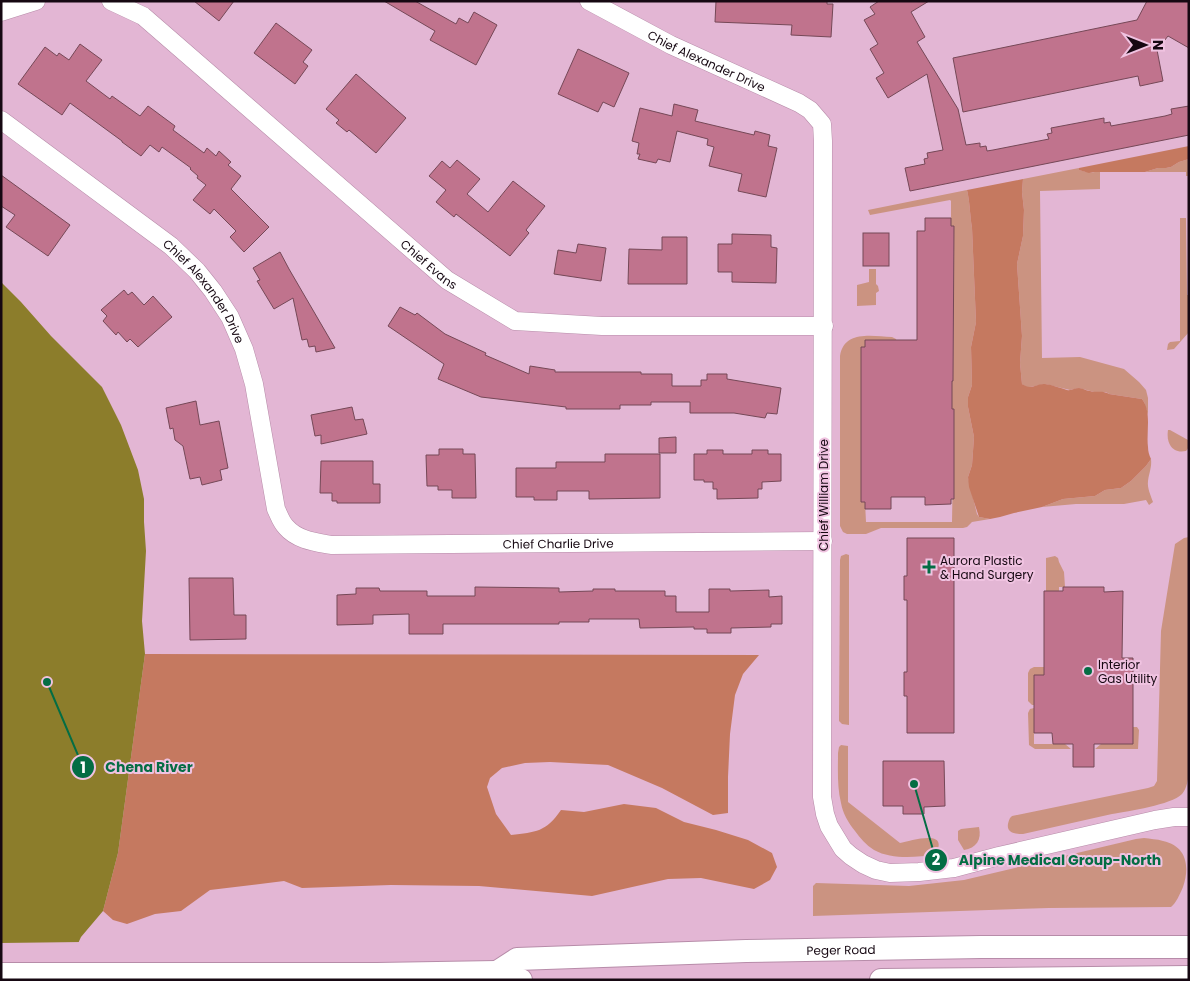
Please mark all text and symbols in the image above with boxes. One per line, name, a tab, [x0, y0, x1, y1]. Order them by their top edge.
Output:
north arrow	[1120, 20, 1170, 70]
street label: Chief Alexander Drive	[645, 26, 768, 95]
text: N	[1148, 40, 1168, 50]
street label: Chief Alexander Drive	[160, 235, 249, 346]
street label: Chief Evans	[397, 235, 461, 293]
street label: Chief William Drive	[815, 439, 832, 551]
street label: Chief Charlie Drive	[503, 534, 614, 552]
place label: Aurora Plastic & Hand Surgery	[940, 552, 1034, 583]
marker: Aurora Plastic & Hand Surgery	[922, 560, 936, 574]
place label: Interior Gas Utility	[1098, 656, 1158, 687]
marker: Interior Gas Utility	[1082, 665, 1094, 677]
callout: Chena River	[70, 753, 202, 782]
text: 1	[80, 757, 86, 778]
text: Chena River	[105, 757, 193, 777]
callout: Alpine Medical Group-North	[924, 845, 1171, 874]
text: 2	[932, 849, 941, 870]
text: Alpine Medical Group-North	[959, 850, 1161, 870]
street label: Peger Road	[806, 940, 876, 958]

